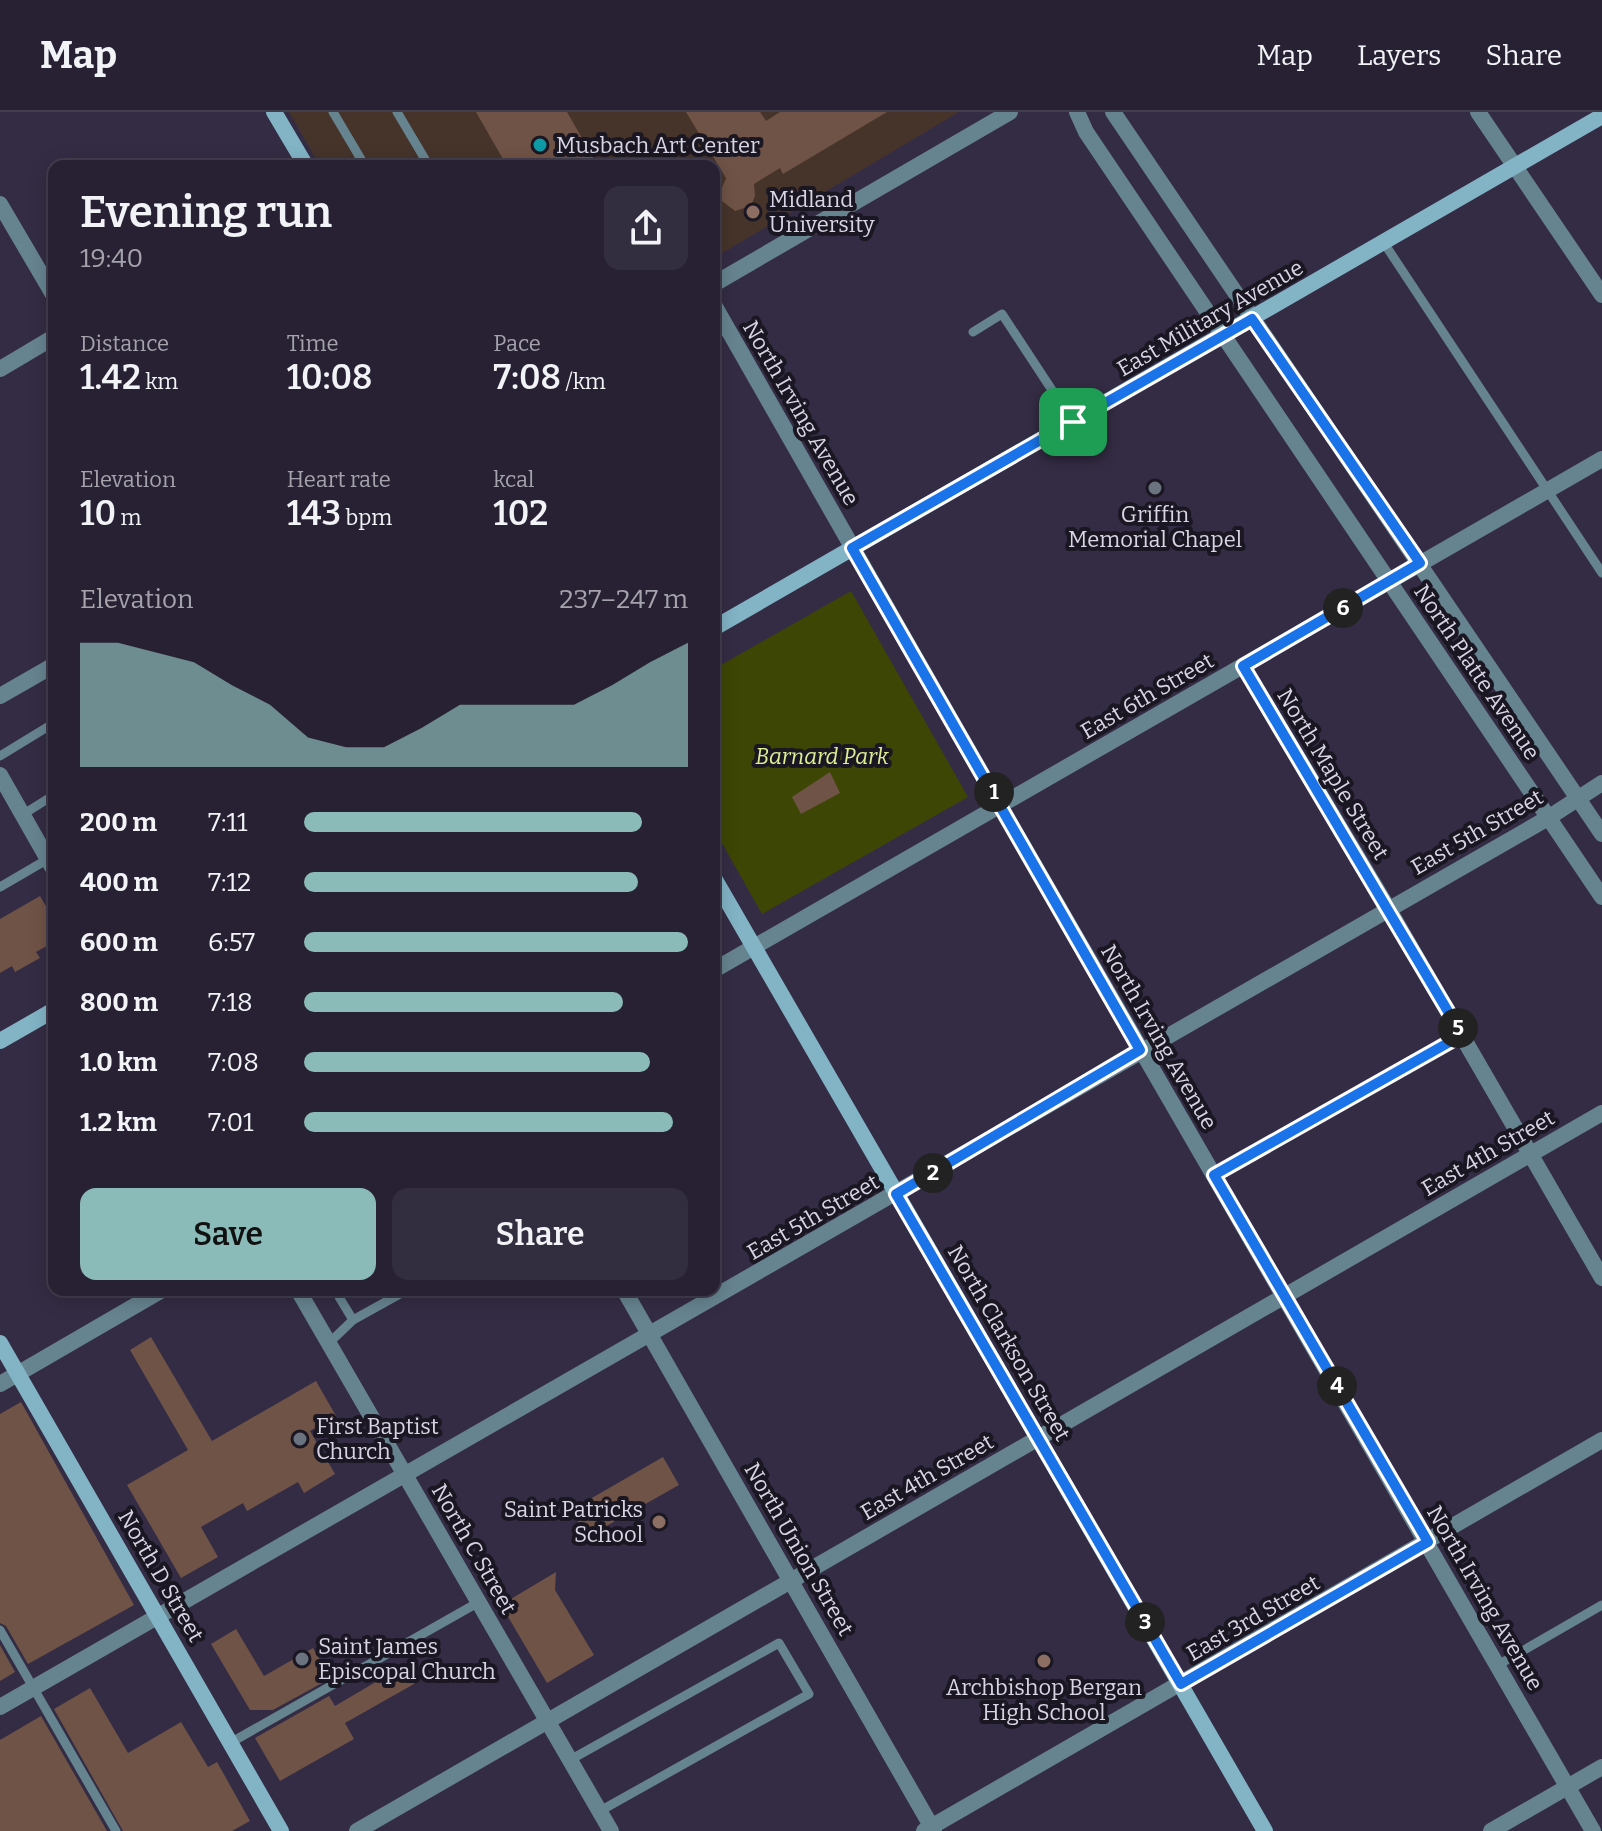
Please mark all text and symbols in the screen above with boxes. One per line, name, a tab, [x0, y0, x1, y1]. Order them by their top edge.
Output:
text: Map	[40, 32, 117, 78]
text: Map	[1256, 39, 1313, 72]
text: Layers	[1357, 39, 1441, 72]
text: Share	[1485, 39, 1562, 72]
place label: Musbach Art Center	[556, 132, 760, 159]
marker: Musbach Art Center	[531, 136, 549, 154]
text: Evening run	[80, 186, 332, 239]
button: share	[604, 186, 688, 270]
place label: Midland University	[769, 186, 875, 238]
marker: Midland University	[744, 203, 762, 221]
text: 19:40	[80, 243, 143, 274]
street label: East Military Avenue	[1112, 254, 1308, 382]
street label: North Irving Avenue	[737, 316, 865, 510]
text: Distance	[80, 330, 169, 357]
text: Time	[287, 330, 339, 357]
text: Pace	[493, 330, 541, 357]
text: 1.42	[80, 357, 141, 398]
text: 10:08	[287, 357, 373, 398]
text: 7:08	[493, 357, 561, 398]
text: km	[141, 368, 178, 395]
text: /km	[561, 368, 606, 395]
pin	[1039, 388, 1107, 456]
icon: arrive	[1051, 400, 1095, 444]
text: Elevation	[80, 466, 176, 493]
text: Heart rate	[287, 466, 391, 493]
text: kcal	[493, 466, 534, 493]
marker: Griffin Memorial Chapel	[1146, 479, 1164, 497]
text: 10	[80, 493, 116, 534]
text: 143	[287, 493, 341, 534]
text: 102	[493, 493, 548, 534]
place label: Griffin Memorial Chapel	[1068, 501, 1242, 553]
text: m	[116, 504, 141, 531]
text: bpm	[341, 504, 392, 531]
street label: North Platte Avenue	[1408, 579, 1546, 765]
text: Elevation	[80, 584, 193, 615]
text: 237–247 m	[559, 584, 688, 615]
pin: 6	[1323, 588, 1363, 628]
text: 6	[1336, 594, 1350, 621]
street label: East 6th Street	[1076, 647, 1218, 745]
street label: North Maple Street	[1271, 684, 1395, 864]
park label: Barnard Park	[755, 743, 890, 770]
pin: 1	[974, 772, 1014, 812]
text: 1	[989, 778, 999, 805]
street label: East 5th Street	[1406, 783, 1548, 881]
text: 200 m	[80, 807, 157, 838]
text: 7:11	[208, 807, 248, 838]
text: 400 m	[80, 867, 158, 898]
text: 7:12	[208, 867, 251, 898]
text: 600 m	[80, 927, 158, 958]
text: 6:57	[208, 927, 255, 958]
street label: North Irving Avenue	[1095, 940, 1223, 1134]
text: 800 m	[80, 987, 158, 1018]
text: 7:18	[208, 987, 253, 1018]
pin: 5	[1438, 1008, 1478, 1048]
text: 5	[1452, 1014, 1464, 1041]
text: 1.0 km	[80, 1047, 157, 1078]
text: 7:08	[208, 1047, 259, 1078]
street label: East 4th Street	[1417, 1104, 1559, 1202]
text: 1.2 km	[80, 1107, 157, 1138]
text: 7:01	[208, 1107, 254, 1138]
pin: 2	[913, 1153, 953, 1193]
text: 2	[927, 1159, 939, 1186]
street label: East 5th Street	[742, 1168, 884, 1266]
button: Save	[80, 1188, 376, 1280]
button: Share	[392, 1188, 688, 1280]
street label: North Clarkson Street	[942, 1240, 1076, 1446]
pin: 4	[1317, 1366, 1357, 1406]
text: 4	[1330, 1372, 1344, 1399]
place label: First Baptist Church	[316, 1413, 439, 1465]
street label: East 4th Street	[856, 1428, 998, 1526]
marker: First Baptist Church	[291, 1430, 309, 1448]
street label: North Union Street	[738, 1458, 860, 1640]
street label: North C Street	[426, 1479, 522, 1619]
place label: Saint Patricks School	[504, 1496, 643, 1548]
street label: North Irving Avenue	[1421, 1501, 1549, 1695]
street label: North D Street	[112, 1505, 210, 1647]
marker: Saint Patricks School	[650, 1513, 668, 1531]
street label: East 3rd Street	[1182, 1569, 1324, 1667]
pin: 3	[1125, 1602, 1165, 1642]
text: 3	[1139, 1608, 1151, 1635]
place label: Saint James Episcopal Church	[318, 1633, 496, 1685]
marker: Saint James Episcopal Church	[293, 1650, 311, 1668]
marker: Archbishop Bergan High School	[1035, 1652, 1053, 1670]
place label: Archbishop Bergan High School	[946, 1674, 1142, 1726]

